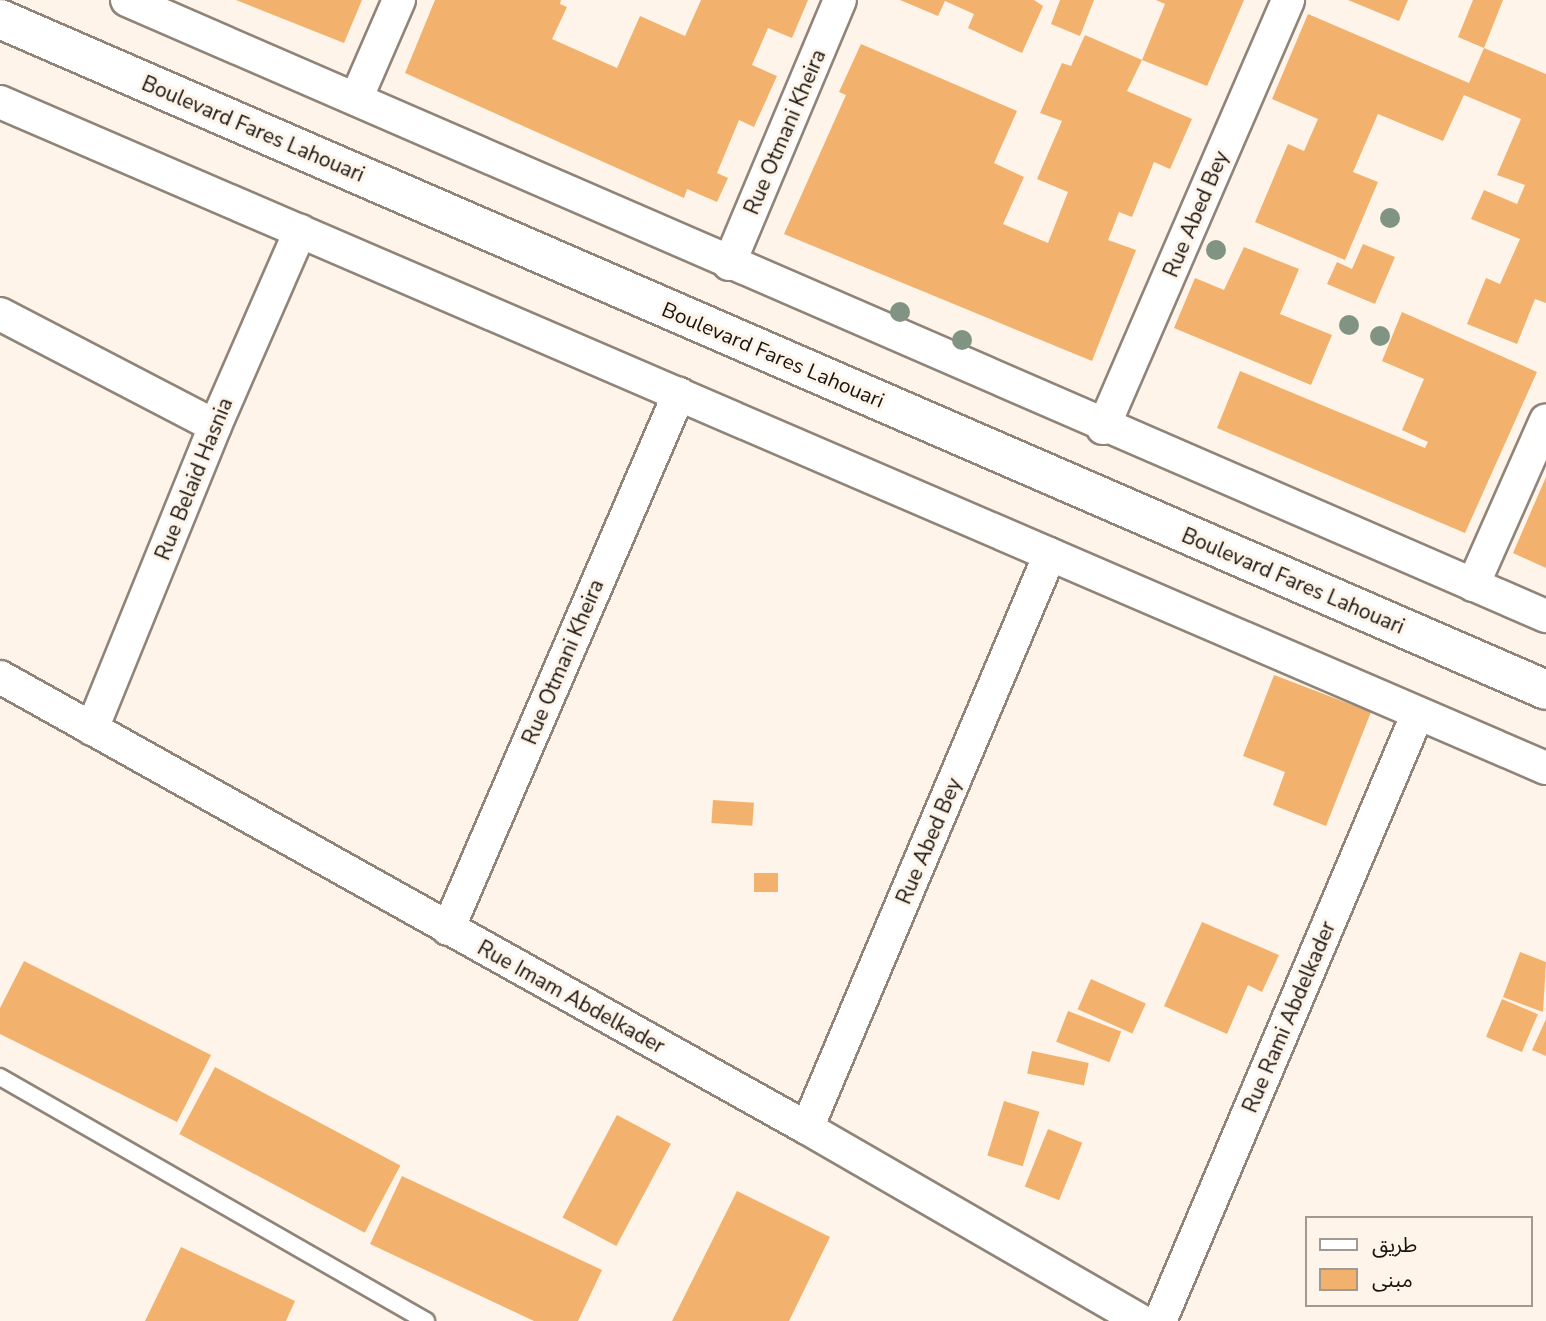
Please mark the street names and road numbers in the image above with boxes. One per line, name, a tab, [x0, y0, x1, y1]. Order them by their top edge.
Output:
street label: Rue Otmani Kheira	[739, 46, 831, 218]
street label: Boulevard Fares Lahouari	[138, 71, 368, 187]
street label: Rue Abed Bey	[1158, 147, 1234, 281]
street label: Boulevard Fares Lahouari	[658, 297, 888, 413]
street label: Rue Belaid Hasnia	[150, 394, 238, 564]
street label: Boulevard Fares Lahouari	[1178, 523, 1408, 639]
street label: Rue Otmani Kheira	[517, 576, 609, 748]
street label: Rue Abed Bey	[891, 774, 967, 908]
street label: Rue Rami Abdelkader	[1237, 918, 1341, 1116]
street label: Rue Imam Abdelkader	[473, 935, 669, 1059]

